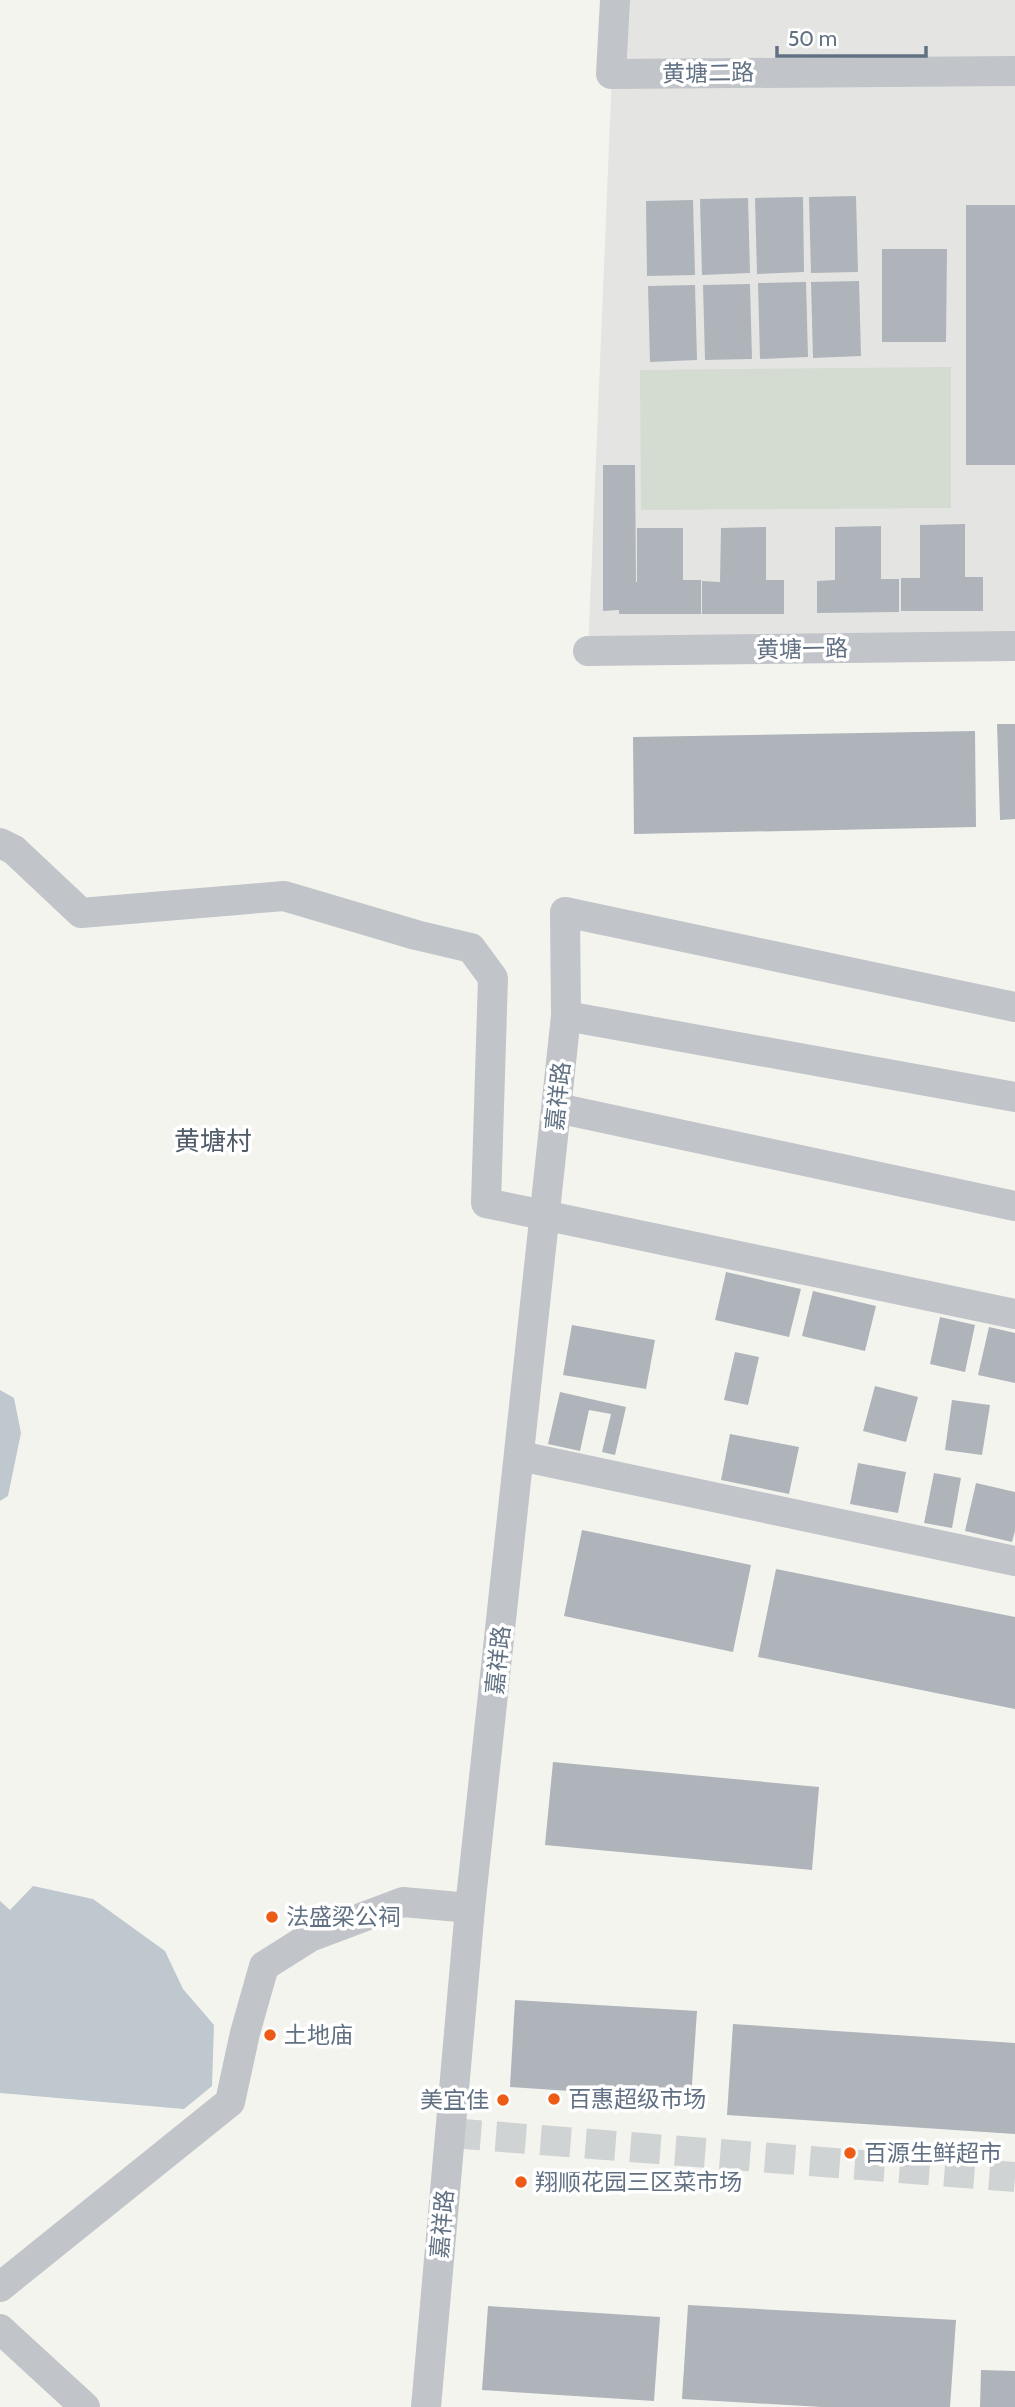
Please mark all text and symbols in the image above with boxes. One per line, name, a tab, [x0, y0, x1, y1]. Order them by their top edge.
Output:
scale bar	[777, 14, 926, 58]
text: 50 m	[788, 26, 837, 51]
street label: 黄塘二路	[662, 58, 754, 88]
street label: 黄塘一路	[756, 634, 848, 664]
street label: 嘉祥路	[540, 1060, 576, 1132]
district label: 黄塘村	[174, 1125, 252, 1157]
street label: 嘉祥路	[480, 1624, 516, 1696]
place label: 法盛梁公祠	[286, 1903, 401, 1931]
marker: 法盛梁公祠	[264, 1909, 280, 1925]
place label: 土地庙	[284, 2021, 353, 2049]
marker: 土地庙	[262, 2027, 278, 2043]
place label: 百惠超级市场	[568, 2085, 706, 2113]
place label: 美宜佳	[420, 2086, 489, 2114]
marker: 百惠超级市场	[546, 2091, 562, 2107]
marker: 美宜佳	[495, 2092, 511, 2108]
place label: 百源生鲜超市	[864, 2139, 1002, 2167]
marker: 百源生鲜超市	[842, 2145, 858, 2161]
place label: 翔顺花园三区菜市场	[535, 2168, 742, 2196]
marker: 翔顺花园三区菜市场	[513, 2174, 529, 2190]
street label: 嘉祥路	[425, 2188, 459, 2260]

